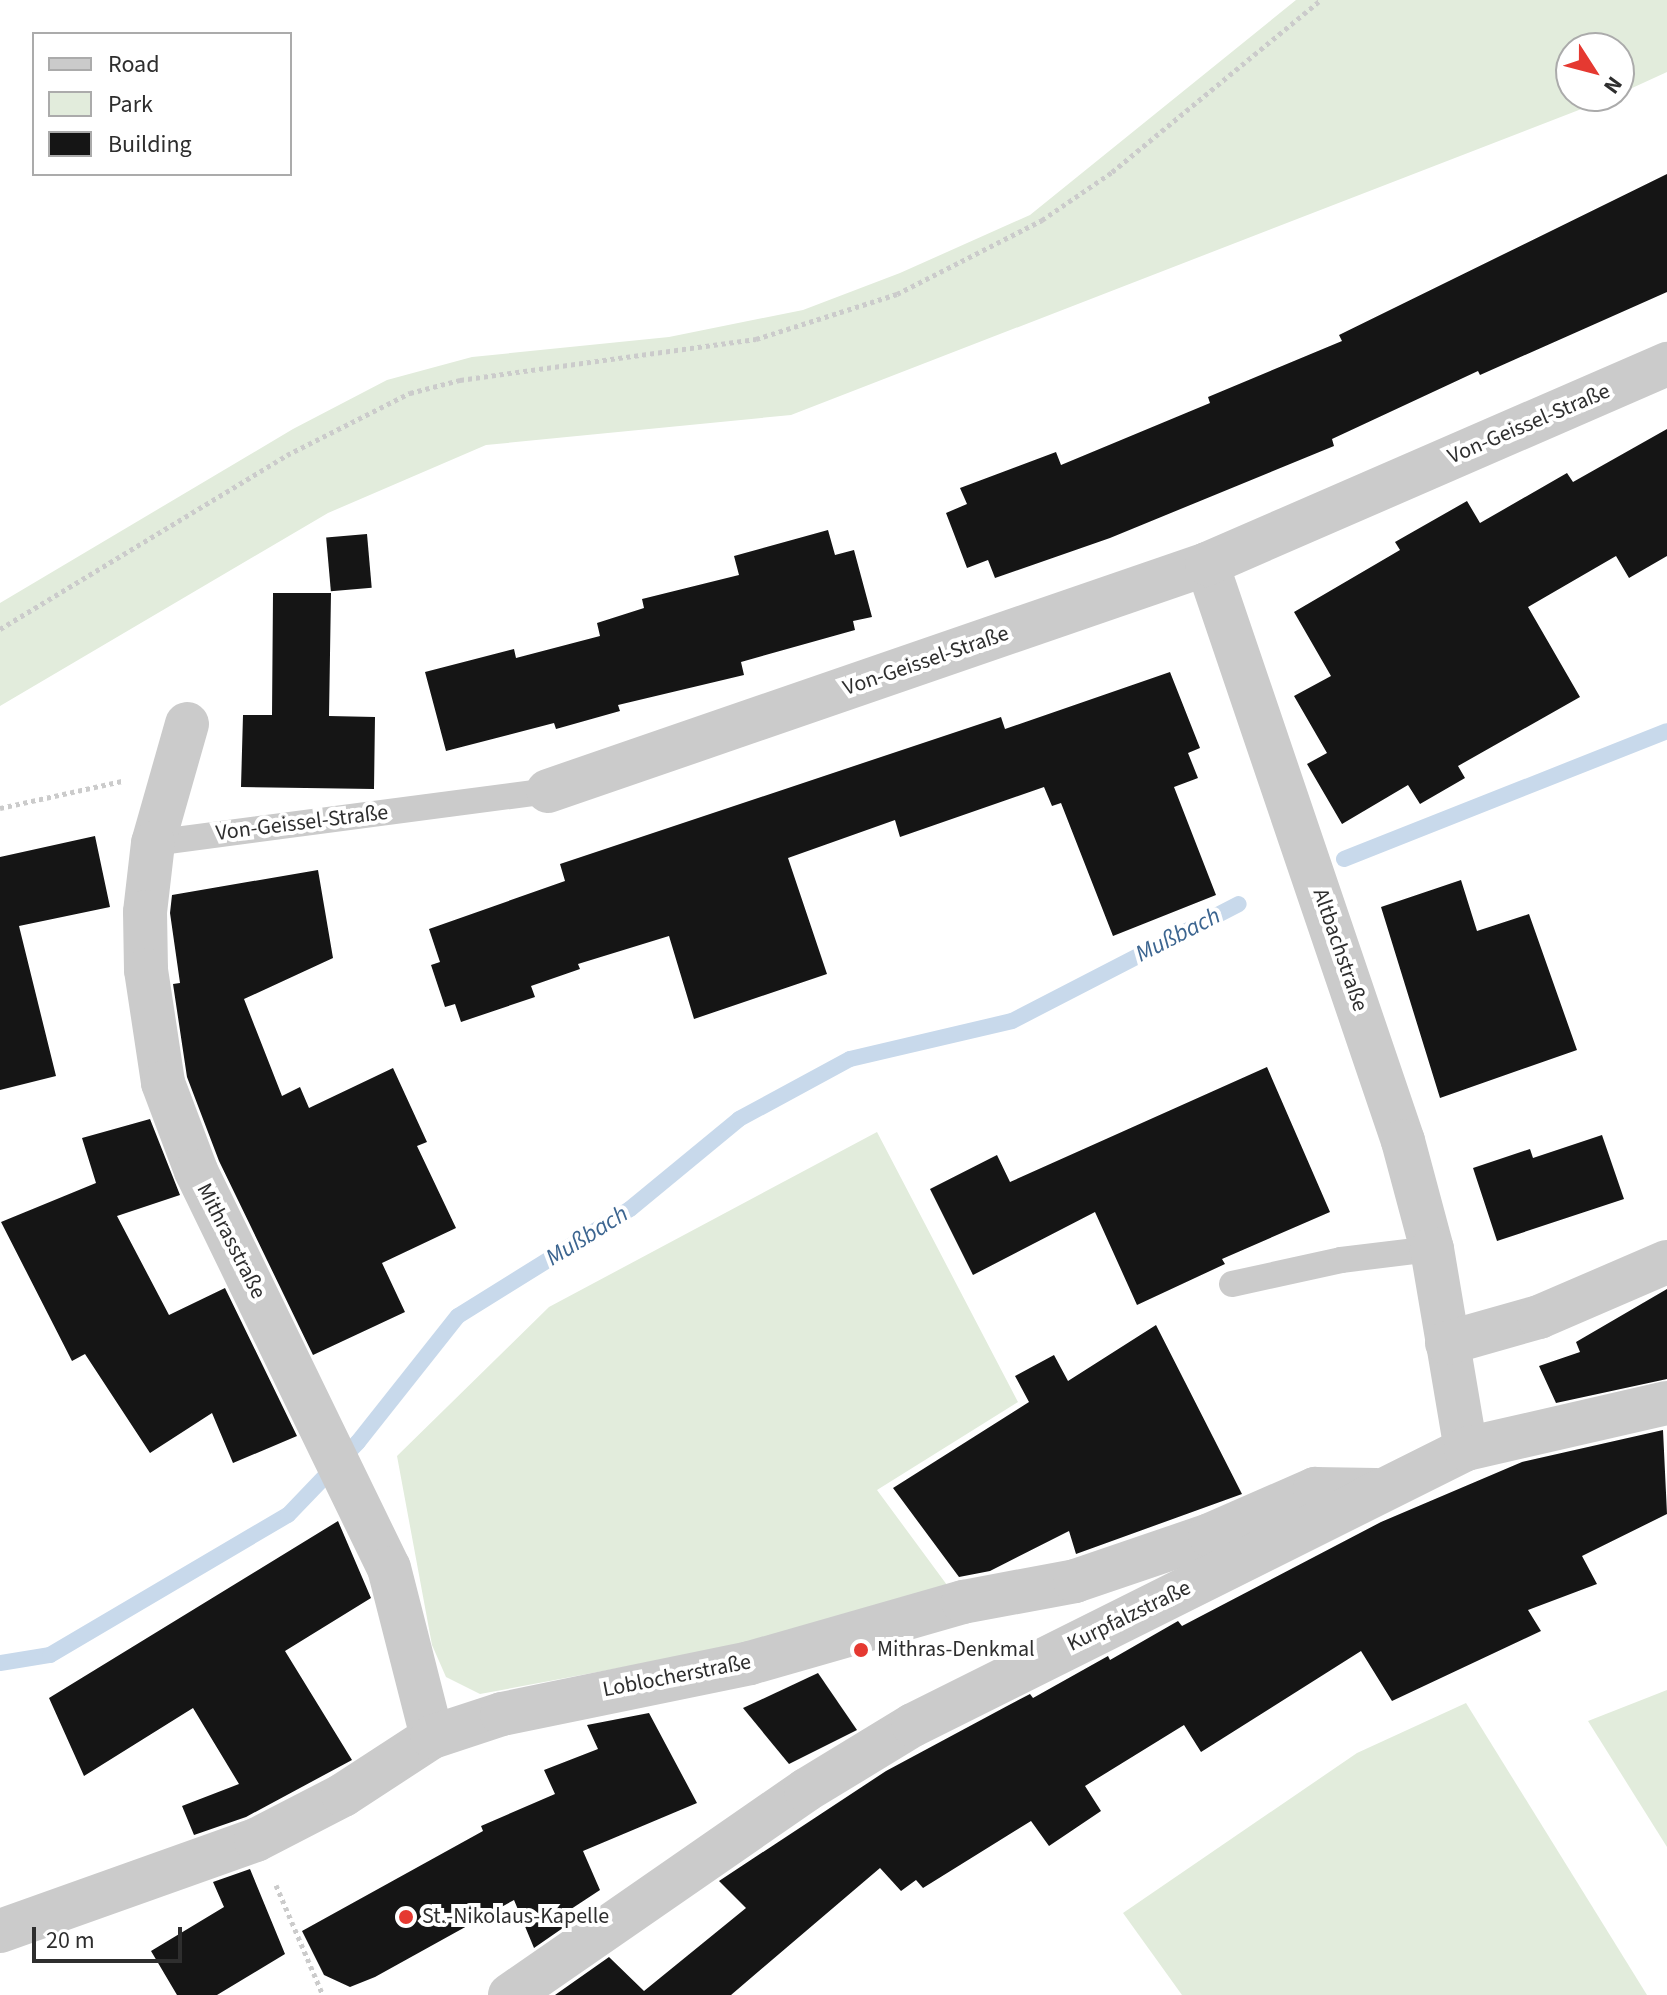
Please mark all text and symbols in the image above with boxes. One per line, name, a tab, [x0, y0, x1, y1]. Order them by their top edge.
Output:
legend	[32, 32, 292, 176]
north arrow	[1555, 32, 1635, 112]
text: Road	[108, 47, 160, 82]
text: N	[1596, 70, 1630, 100]
text: Park	[108, 87, 153, 122]
text: Building	[108, 127, 192, 162]
street label: Von-Geissel-Straße	[1444, 378, 1614, 470]
street label: Von-Geissel-Straße	[840, 620, 1012, 702]
street label: Von-Geissel-Straße	[214, 799, 390, 847]
street label: Altbachstraße	[1307, 885, 1373, 1015]
water label: Mußbach	[1131, 901, 1225, 969]
street label: Mithrasstraße	[191, 1179, 271, 1303]
water label: Mußbach	[541, 1200, 633, 1272]
street label: Kurpfalzstraße	[1063, 1575, 1195, 1657]
place label: Mithras-Denkmal	[877, 1637, 1035, 1663]
marker: Mithras-Denkmal	[852, 1641, 870, 1659]
street label: Loblocherstraße	[601, 1649, 753, 1703]
place label: St.-Nikolaus-Kapelle	[422, 1904, 609, 1930]
marker: St.-Nikolaus-Kapelle	[397, 1908, 415, 1926]
scale bar	[36, 1911, 186, 1961]
text: 20 m	[46, 1923, 95, 1958]

